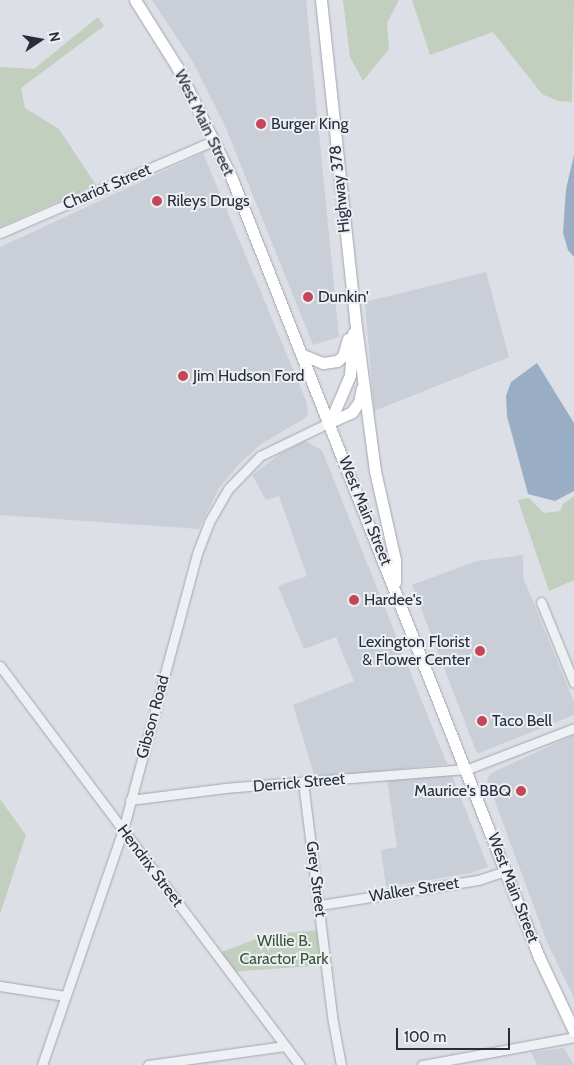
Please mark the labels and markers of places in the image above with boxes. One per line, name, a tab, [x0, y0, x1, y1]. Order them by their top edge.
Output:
place label: Burger King	[271, 114, 348, 134]
marker: Burger King	[255, 118, 267, 130]
place label: Rileys Drugs	[167, 191, 250, 211]
marker: Rileys Drugs	[151, 195, 163, 207]
place label: Dunkin'	[318, 287, 369, 307]
marker: Dunkin'	[302, 291, 314, 303]
place label: Jim Hudson Ford	[193, 366, 305, 386]
marker: Jim Hudson Ford	[177, 370, 189, 382]
place label: Hardee's	[364, 590, 422, 610]
marker: Hardee's	[348, 594, 360, 606]
place label: Lexington Florist & Flower Center	[358, 632, 470, 670]
marker: Lexington Florist & Flower Center	[474, 645, 486, 657]
place label: Taco Bell	[492, 711, 552, 731]
marker: Taco Bell	[476, 715, 488, 727]
place label: Maurice's BBQ	[414, 781, 511, 801]
marker: Maurice's BBQ	[515, 785, 527, 797]

